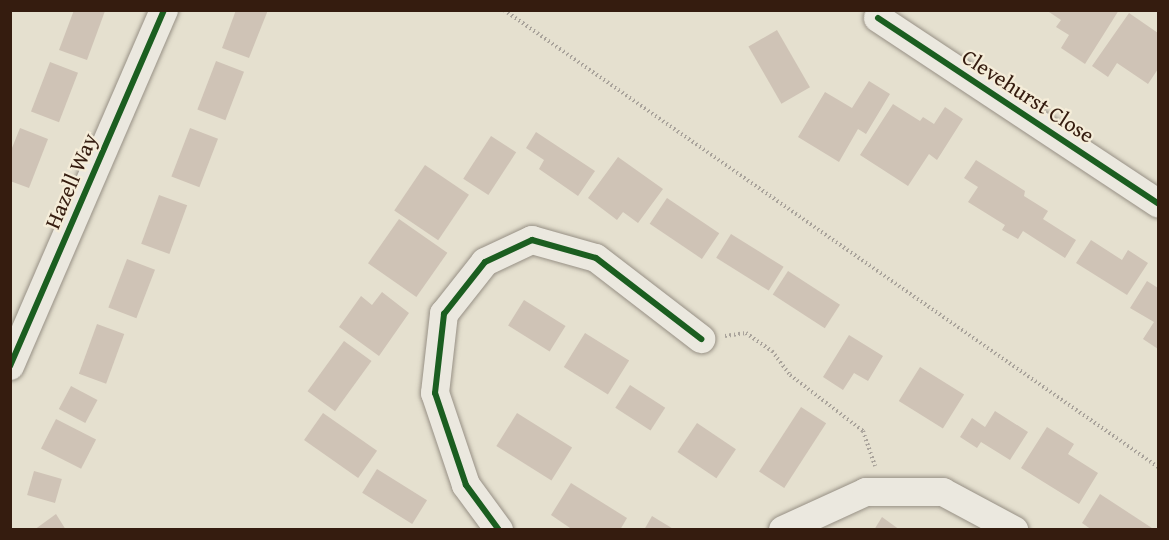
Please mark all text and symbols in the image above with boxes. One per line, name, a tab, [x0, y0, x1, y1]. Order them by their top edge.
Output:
street label: Clevehurst Close	[957, 43, 1099, 149]
street label: Hazell Way	[39, 129, 103, 233]

